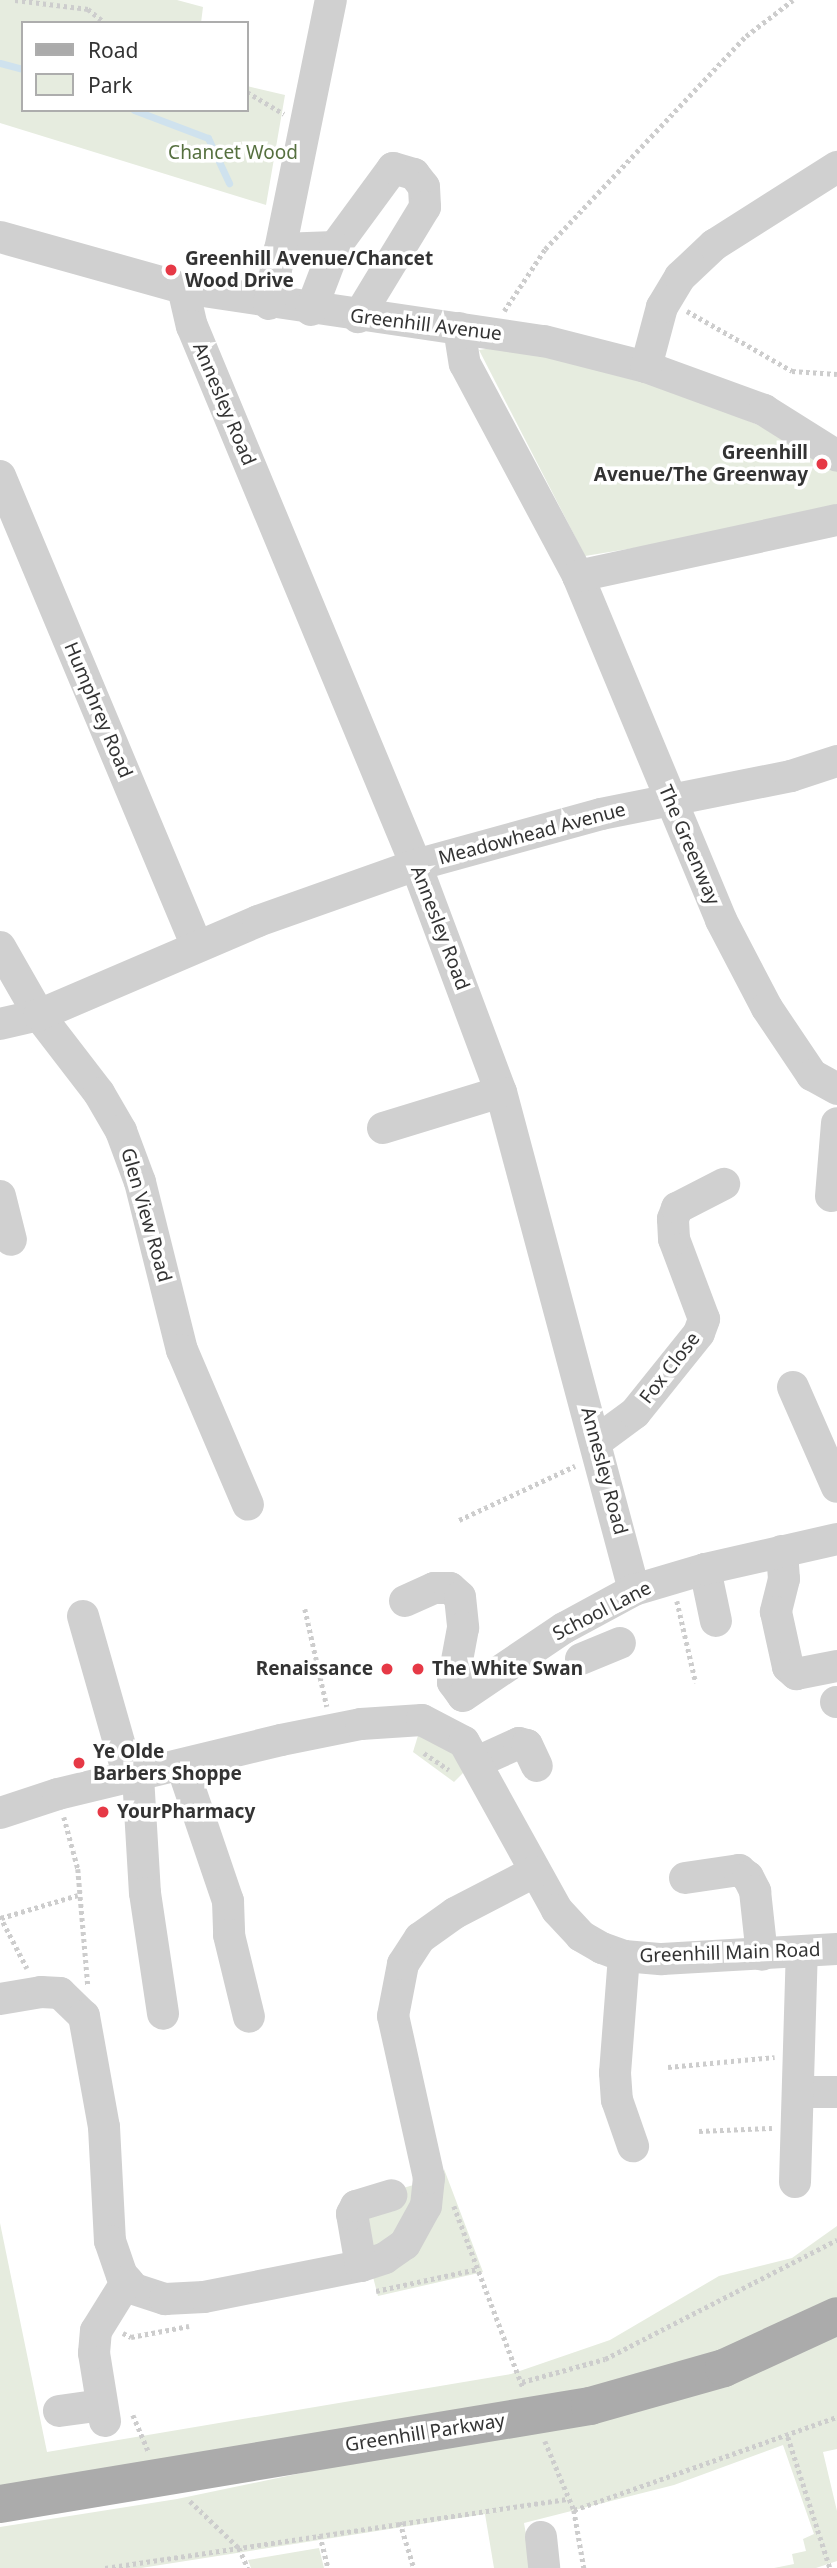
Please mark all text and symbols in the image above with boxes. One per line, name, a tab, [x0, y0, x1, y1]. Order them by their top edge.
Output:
legend	[21, 21, 248, 112]
text: Road	[88, 36, 138, 64]
text: Park	[88, 71, 132, 99]
park label: Chancet Wood	[168, 142, 298, 164]
place label: Greenhill Avenue/Chancet Wood Drive	[185, 248, 433, 292]
marker: Greenhill Avenue/Chancet Wood Drive	[163, 262, 179, 278]
street label: Greenhill Avenue	[349, 304, 503, 346]
street label: Annesley Road	[188, 339, 260, 469]
place label: Greenhill Avenue/The Greenway	[594, 442, 808, 486]
marker: Greenhill Avenue/The Greenway	[814, 456, 830, 472]
street label: Humphrey Road	[59, 639, 137, 781]
street label: The Greenway	[654, 782, 724, 908]
street label: Meadowhead Avenue	[436, 798, 628, 870]
street label: Annesley Road	[406, 863, 474, 993]
street label: Glen View Road	[116, 1145, 176, 1285]
street label: Fox Close	[635, 1328, 705, 1408]
street label: Annesley Road	[576, 1405, 632, 1537]
street label: School Lane	[549, 1577, 655, 1645]
place label: Renaissance	[256, 1658, 373, 1680]
place label: The White Swan	[432, 1658, 583, 1680]
marker: Renaissance	[379, 1661, 395, 1677]
marker: The White Swan	[410, 1661, 426, 1677]
place label: Ye Olde Barbers Shoppe	[93, 1741, 242, 1785]
marker: Ye Olde Barbers Shoppe	[71, 1755, 87, 1771]
place label: YourPharmacy	[117, 1801, 255, 1823]
marker: YourPharmacy	[95, 1804, 111, 1820]
street label: Greenhill Main Road	[639, 1938, 821, 1968]
street label: Greenhill Parkway	[344, 2409, 506, 2457]

